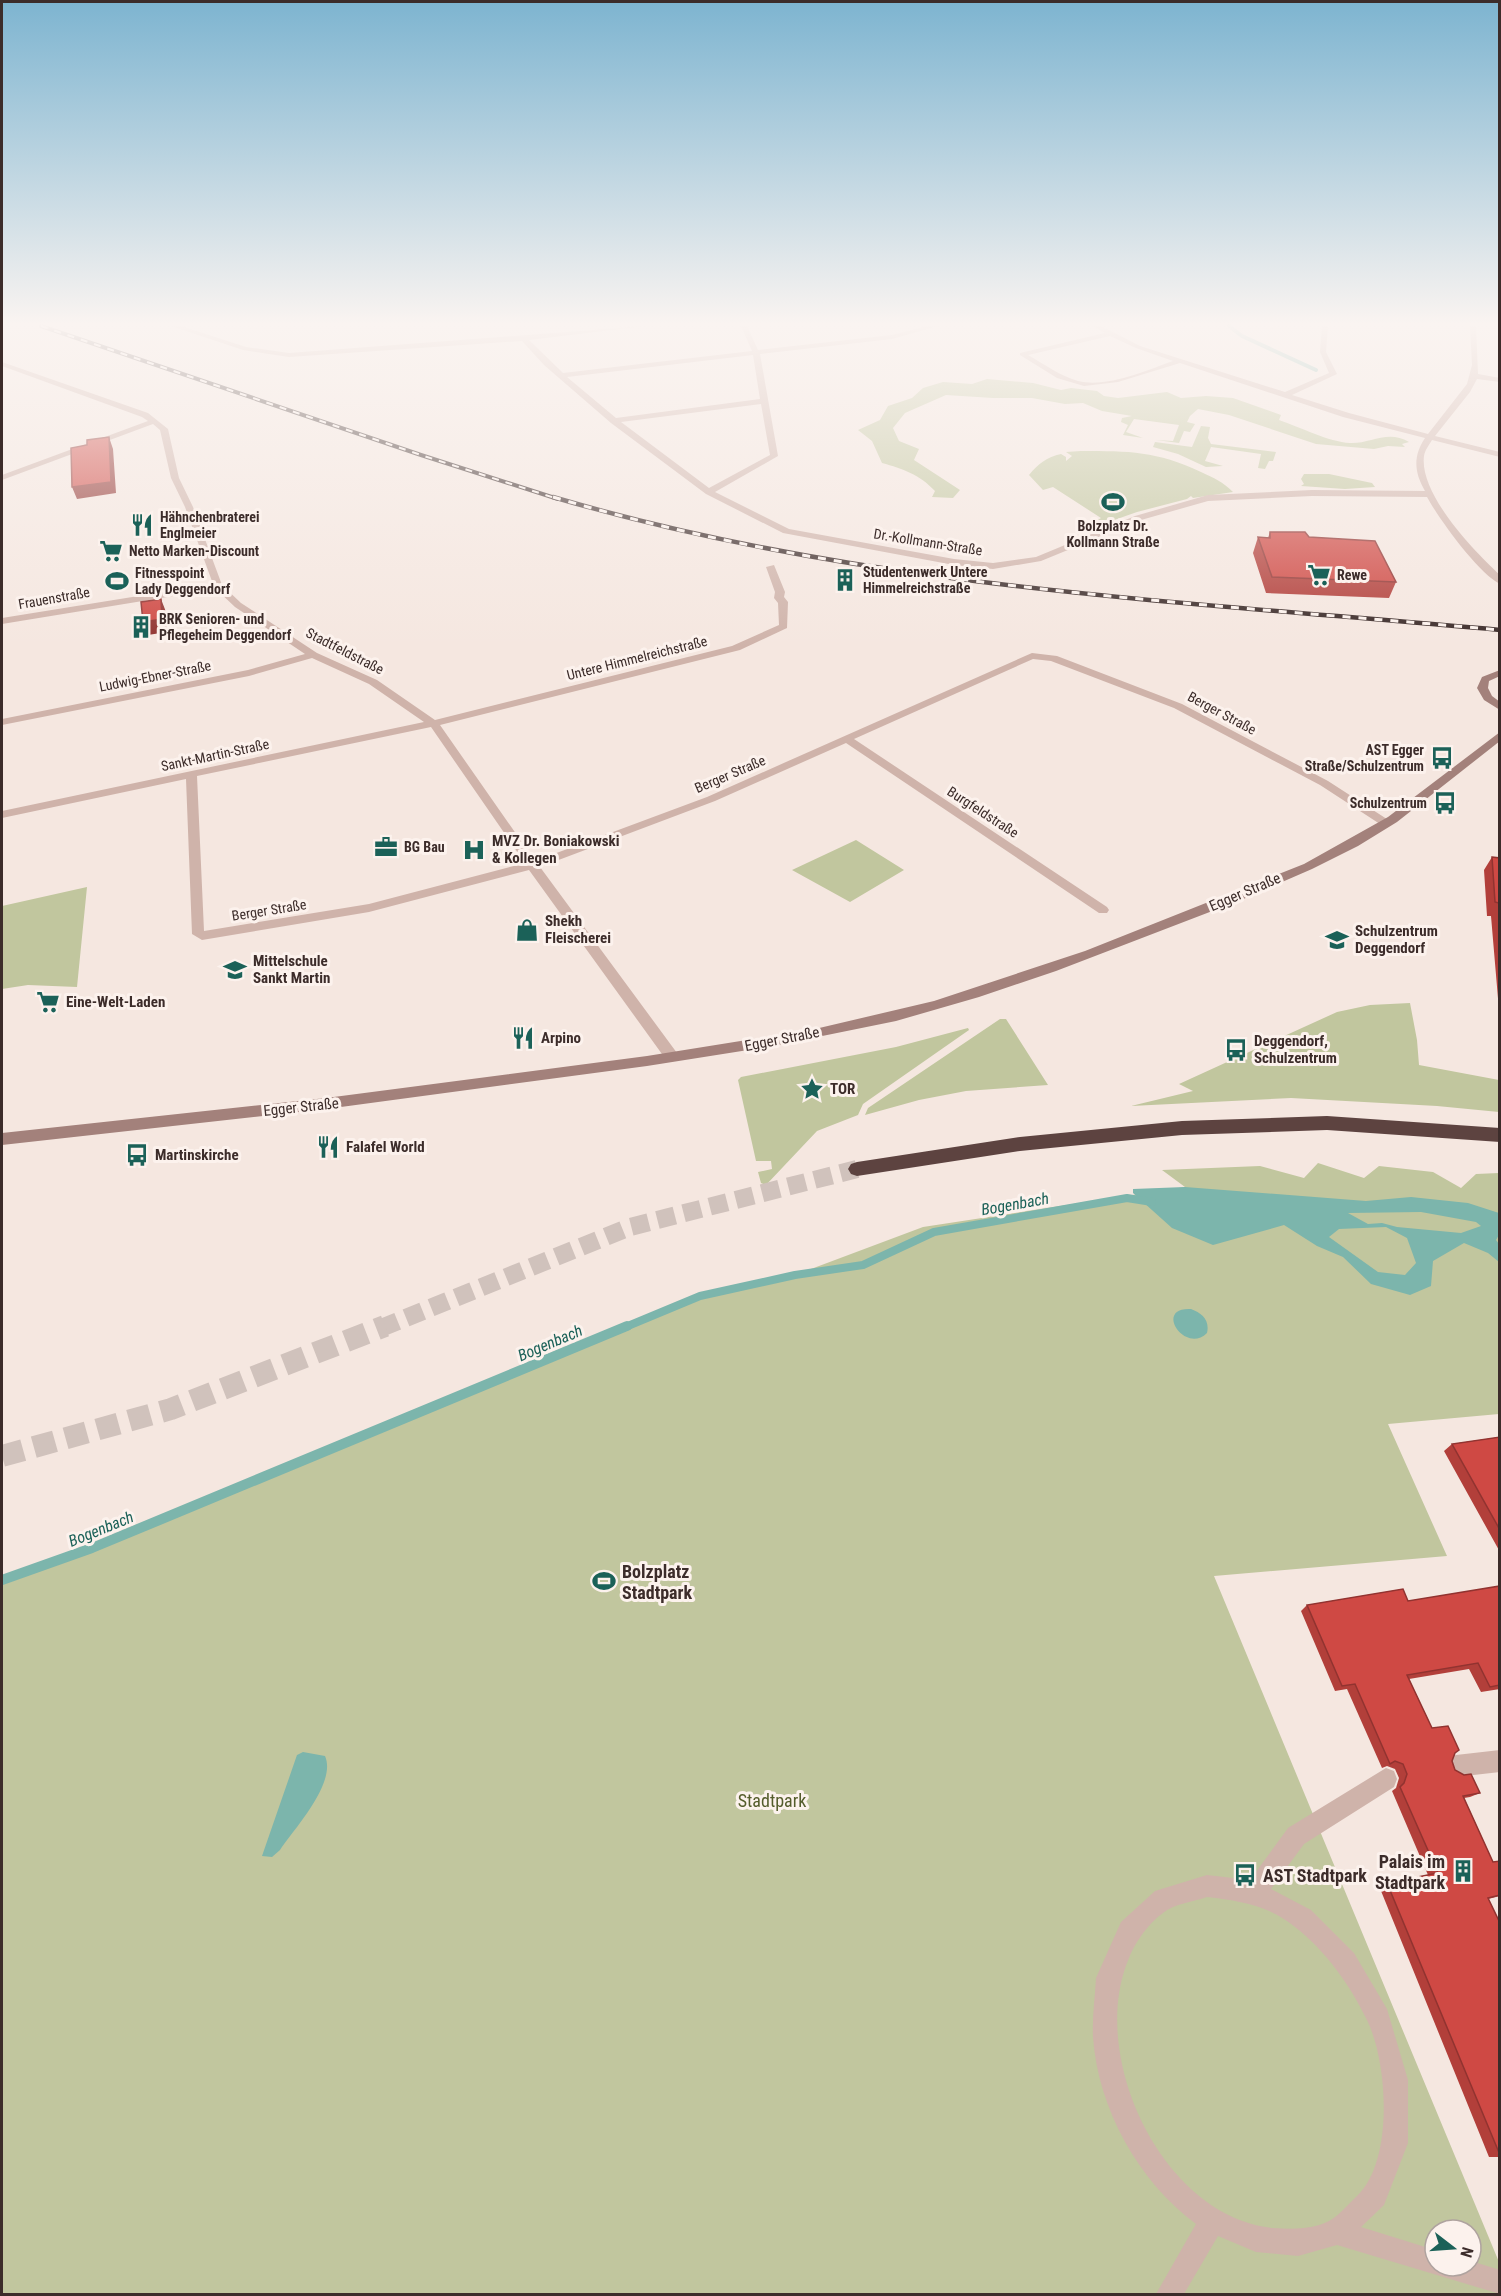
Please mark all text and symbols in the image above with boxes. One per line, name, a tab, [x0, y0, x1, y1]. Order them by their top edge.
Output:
sports icon: Bolzplatz Dr. Kollmann Straße	[1100, 489, 1126, 515]
place label: Hähnchenbraterei Englmeier	[160, 509, 260, 541]
restaurant icon: Hähnchenbraterei Englmeier	[129, 512, 155, 538]
place label: Bolzplatz Dr. Kollmann Straße	[1067, 518, 1160, 550]
street label: Dr.-Kollmann-Straße	[873, 526, 984, 559]
supermarket icon: Netto Marken-Discount	[98, 538, 124, 564]
place label: Netto Marken-Discount	[129, 543, 259, 559]
supermarket icon: Rewe	[1306, 562, 1332, 588]
place label: Studentenwerk Untere Himmelreichstraße	[863, 564, 988, 596]
place label: Fitnesspoint Lady Deggendorf	[135, 565, 231, 597]
building icon: Studentenwerk Untere Himmelreichstraße	[832, 567, 858, 593]
place label: Rewe	[1337, 567, 1367, 583]
sports icon: Fitnesspoint Lady Deggendorf	[104, 568, 130, 594]
street label: Frauenstraße	[17, 584, 91, 612]
place label: BRK Senioren- und Pflegeheim Deggendorf	[159, 611, 292, 643]
building icon: BRK Senioren- und Pflegeheim Deggendorf	[128, 614, 154, 640]
street label: Stadtfeldstraße	[303, 625, 387, 678]
street label: Untere Himmelreichstraße	[565, 633, 709, 683]
street label: Ludwig-Ebner-Straße	[98, 657, 213, 695]
street label: Berger Straße	[1185, 688, 1259, 738]
street label: Sankt-Martin-Straße	[159, 736, 271, 774]
place label: AST Egger Straße/Schulzentrum	[1305, 742, 1424, 774]
bus stop icon: AST Egger Straße/Schulzentrum	[1429, 745, 1455, 771]
street label: Berger Straße	[692, 752, 768, 796]
street label: Burgfeldstraße	[944, 783, 1022, 841]
bus stop icon: Schulzentrum	[1432, 790, 1458, 816]
place label: Schulzentrum	[1350, 795, 1427, 811]
place label: MVZ Dr. Boniakowski & Kollegen	[492, 832, 619, 867]
office icon: BG Bau	[373, 834, 399, 860]
hospital icon: MVZ Dr. Boniakowski & Kollegen	[461, 837, 487, 863]
place label: BG Bau	[404, 839, 445, 855]
street label: Egger Straße	[1207, 869, 1283, 915]
street label: Berger Straße	[231, 896, 308, 924]
place label: Shekh Fleischerei	[545, 912, 611, 947]
shop icon: Shekh Fleischerei	[514, 917, 540, 943]
place label: Schulzentrum Deggendorf	[1355, 922, 1438, 957]
school or university icon: Schulzentrum Deggendorf	[1324, 927, 1350, 953]
place label: Mittelschule Sankt Martin	[253, 952, 330, 987]
school or university icon: Mittelschule Sankt Martin	[222, 957, 248, 983]
supermarket icon: Eine-Welt-Laden	[35, 989, 61, 1015]
place label: Eine-Welt-Laden	[66, 993, 165, 1011]
street label: Egger Straße	[743, 1023, 821, 1055]
restaurant icon: Arpino	[510, 1025, 536, 1051]
place label: Arpino	[541, 1029, 581, 1047]
place label: Deggendorf, Schulzentrum	[1254, 1032, 1337, 1067]
bus stop icon: Deggendorf, Schulzentrum	[1223, 1037, 1249, 1063]
place icon: TOR	[799, 1076, 825, 1102]
place label: TOR	[830, 1080, 855, 1098]
street label: Egger Straße	[262, 1094, 340, 1120]
restaurant icon: Falafel World	[315, 1134, 341, 1160]
place label: Falafel World	[346, 1138, 425, 1156]
bus stop icon: Martinskirche	[124, 1142, 150, 1168]
place label: Martinskirche	[155, 1146, 239, 1164]
water label: Bogenbach	[980, 1189, 1050, 1219]
water label: Bogenbach	[515, 1321, 585, 1365]
water label: Bogenbach	[66, 1507, 136, 1551]
place label: Bolzplatz Stadtpark	[622, 1561, 693, 1603]
sports icon: Bolzplatz Stadtpark	[591, 1568, 617, 1594]
park label: Stadtpark	[738, 1790, 806, 1811]
place label: Palais im Stadtpark	[1375, 1851, 1445, 1893]
building icon: Palais im Stadtpark	[1450, 1858, 1476, 1884]
bus stop icon: AST Stadtpark	[1232, 1862, 1258, 1888]
place label: AST Stadtpark	[1263, 1865, 1367, 1886]
north arrow	[1423, 2218, 1483, 2278]
text: N	[1456, 2245, 1477, 2260]

